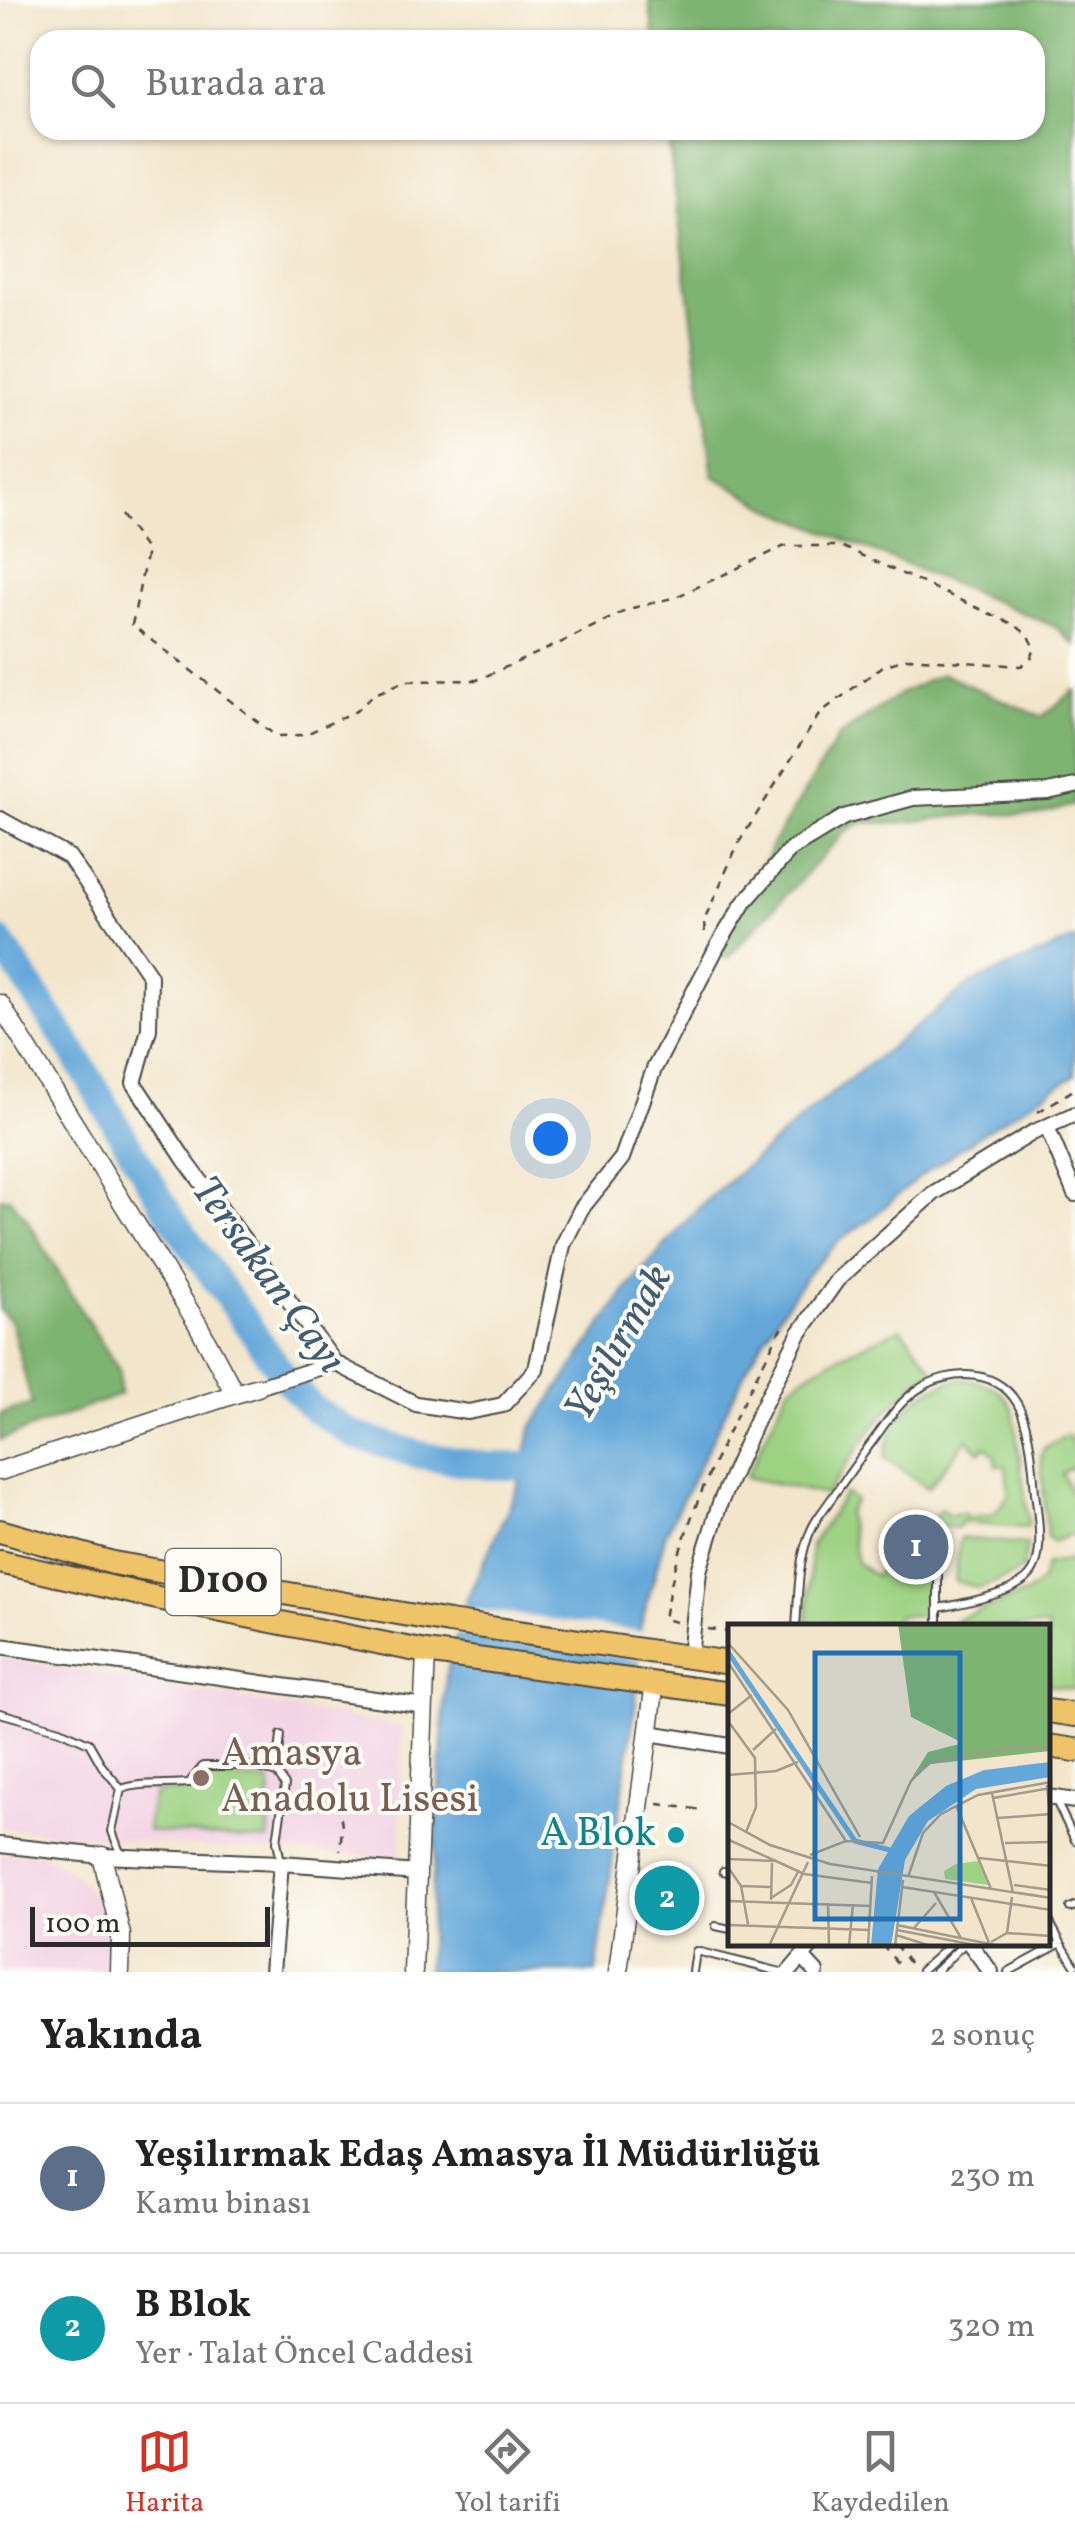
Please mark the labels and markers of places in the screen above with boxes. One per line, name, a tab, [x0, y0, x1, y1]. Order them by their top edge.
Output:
pin: 1	[884, 1510, 948, 1584]
place label: Amasya Anadolu Lisesi	[221, 1727, 479, 1829]
marker: Amasya Anadolu Lisesi	[190, 1767, 212, 1789]
place label: A Blok	[540, 1807, 656, 1863]
marker: A Blok	[665, 1824, 687, 1846]
pin: 2	[634, 1860, 700, 1936]

